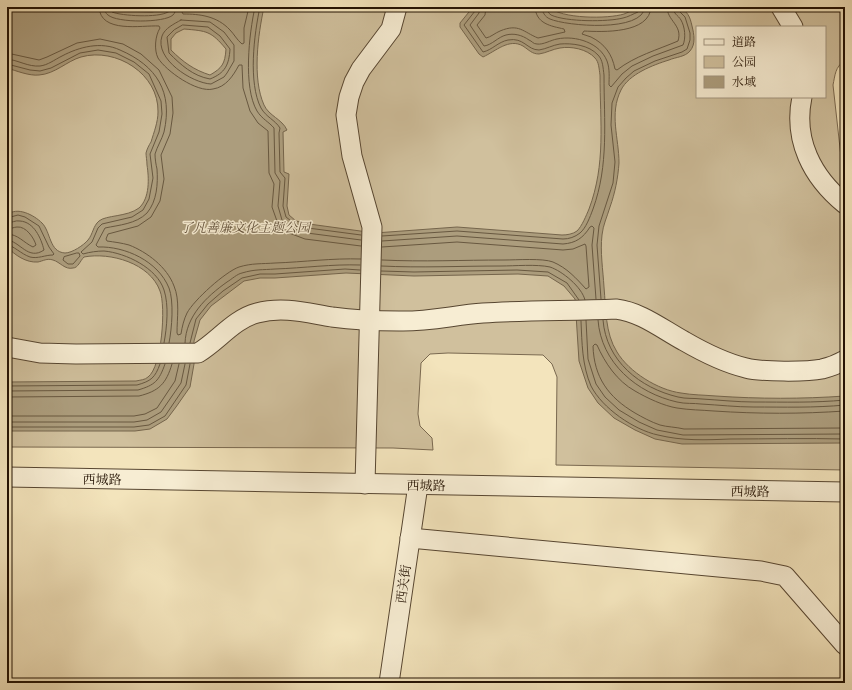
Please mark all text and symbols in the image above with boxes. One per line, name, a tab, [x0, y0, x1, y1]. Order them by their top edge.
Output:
legend	[696, 26, 826, 98]
text: 道路	[732, 35, 756, 50]
text: 公园	[732, 55, 756, 70]
text: 水域	[732, 75, 756, 90]
park label: 了凡善廉文化主题公园	[180, 220, 312, 236]
street label: 西城路	[82, 472, 122, 488]
street label: 西城路	[406, 478, 446, 494]
street label: 西城路	[730, 484, 770, 500]
street label: 西关街	[393, 564, 415, 605]

